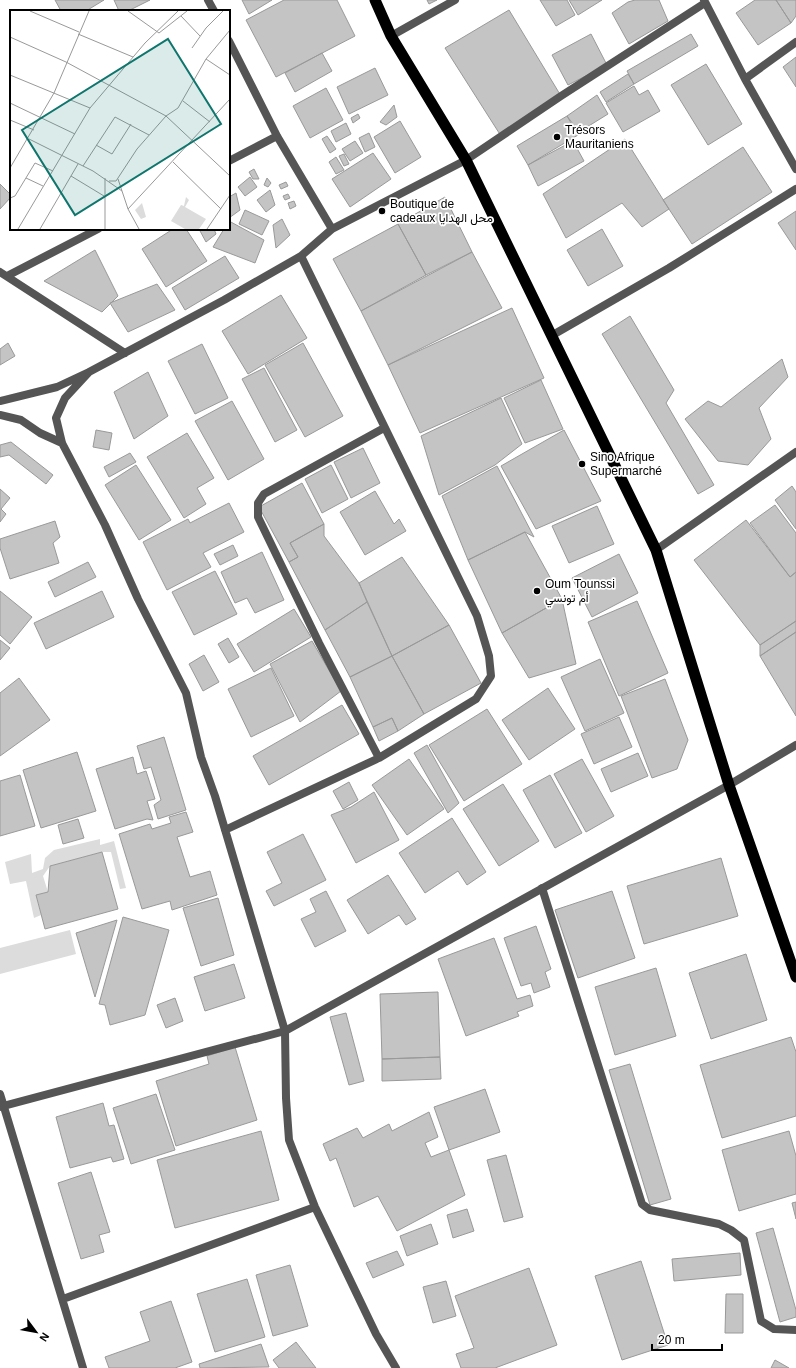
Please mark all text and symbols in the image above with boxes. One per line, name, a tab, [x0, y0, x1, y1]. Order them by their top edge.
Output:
inset map	[10, 10, 230, 230]
place label: Trésors Mauritaniens	[565, 123, 634, 151]
marker: Trésors Mauritaniens	[552, 132, 562, 142]
place label: Boutique de cadeaux محل الهدايا	[390, 197, 493, 226]
marker: Boutique de cadeaux محل الهدايا	[377, 206, 387, 216]
place label: Sino Afrique Supermarché	[590, 450, 662, 478]
marker: Sino Afrique Supermarché	[577, 459, 587, 469]
place label: Oum Tounssi أم تونسي	[545, 577, 615, 608]
marker: Oum Tounssi أم تونسي	[532, 586, 542, 596]
north arrow	[16, 1312, 56, 1352]
scale bar	[652, 1326, 722, 1352]
text: N	[37, 1331, 52, 1344]
text: 20 m	[658, 1333, 685, 1347]

